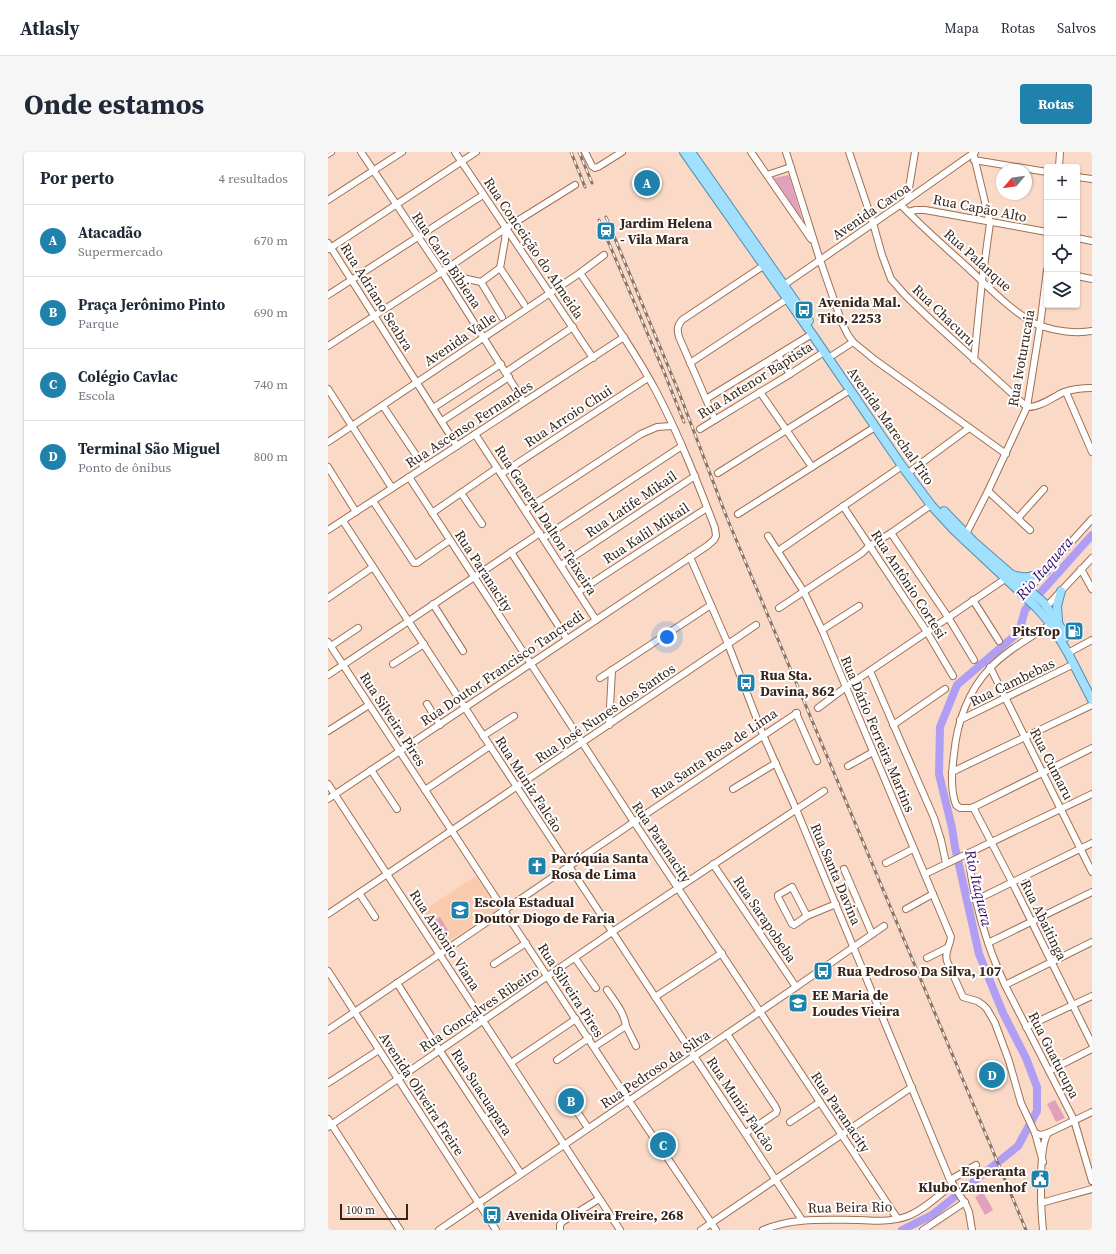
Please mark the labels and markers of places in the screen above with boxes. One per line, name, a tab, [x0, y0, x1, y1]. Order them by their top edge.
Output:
pin: A	[634, 168, 660, 198]
place label: Jardim Helena - Vila Mara	[619, 213, 713, 249]
station icon: Jardim Helena - Vila Mara	[595, 220, 617, 242]
place label: Avenida Mal. Tito, 2253	[818, 292, 901, 328]
bus stop icon: Avenida Mal. Tito, 2253	[793, 299, 815, 321]
fuel station icon: PitsTop	[1063, 620, 1085, 642]
place label: PitsTop	[1012, 621, 1060, 641]
place label: Rua Sta. Davina, 862	[760, 665, 835, 701]
bus stop icon: Rua Sta. Davina, 862	[735, 672, 757, 694]
place label: Paróquia Santa Rosa de Lima	[551, 848, 649, 884]
church icon: Paróquia Santa Rosa de Lima	[526, 855, 548, 877]
place label: Escola Estadual Doutor Diogo de Faria	[474, 892, 615, 928]
school or university icon: Escola Estadual Doutor Diogo de Faria	[449, 899, 471, 921]
bus stop icon: Rua Pedroso Da Silva, 107	[812, 960, 834, 982]
place label: Rua Pedroso Da Silva, 107	[837, 961, 1002, 981]
place label: EE Maria de Loudes Vieira	[812, 985, 900, 1021]
school or university icon: EE Maria de Loudes Vieira	[787, 992, 809, 1014]
pin: D	[979, 1060, 1005, 1090]
pin: B	[558, 1086, 584, 1116]
pin: C	[650, 1130, 676, 1160]
place label: Esperanta Klubo Zamenhof	[918, 1161, 1028, 1197]
public building icon: Esperanta Klubo Zamenhof	[1029, 1168, 1051, 1190]
bus stop icon: Avenida Oliveira Freire, 268	[481, 1204, 503, 1226]
place label: Avenida Oliveira Freire, 268	[506, 1205, 684, 1225]

